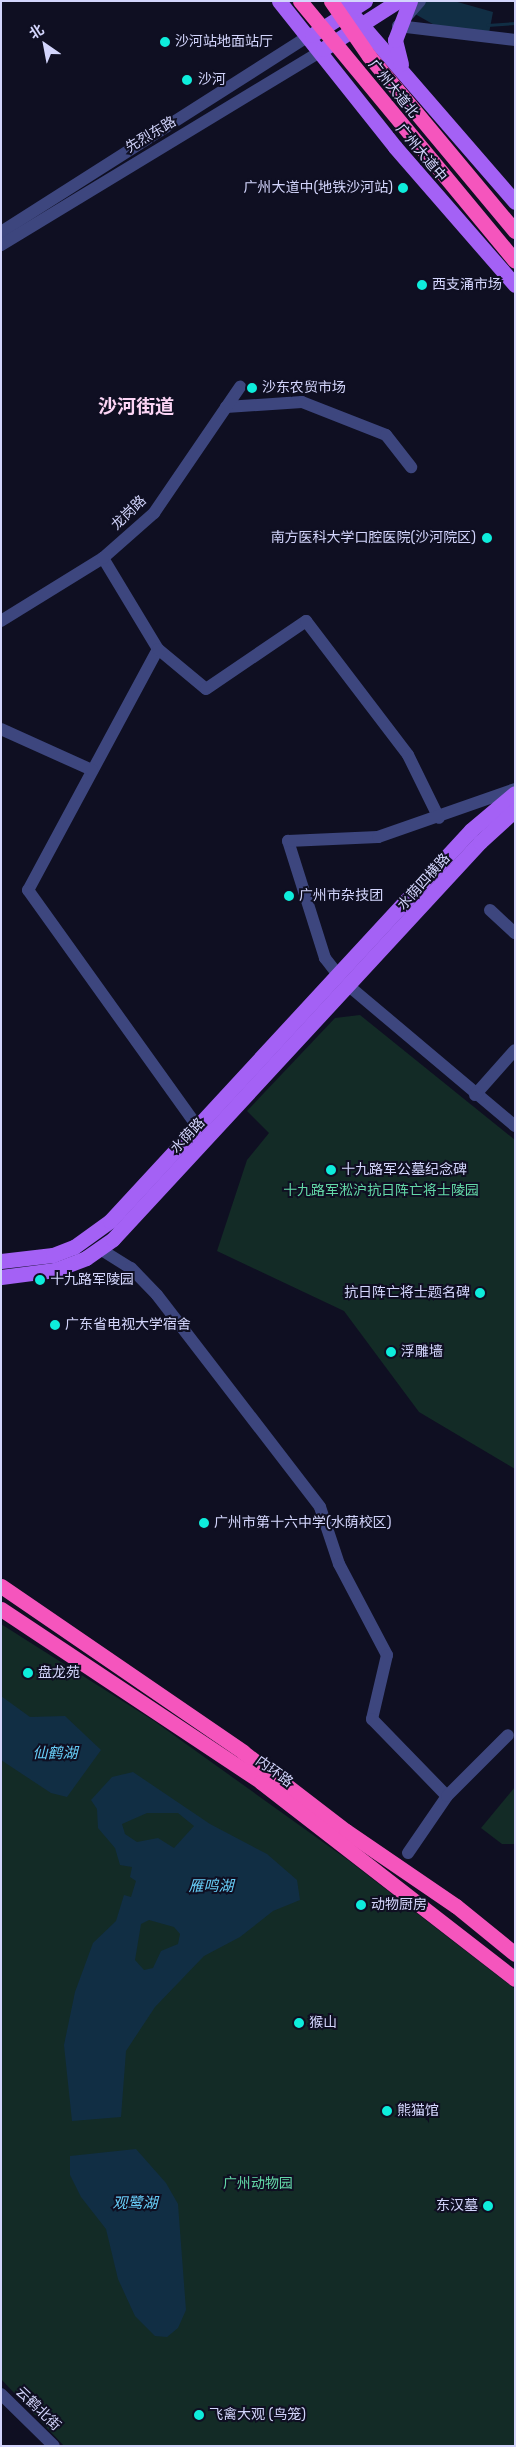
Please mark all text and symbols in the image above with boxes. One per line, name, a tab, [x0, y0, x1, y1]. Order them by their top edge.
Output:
north arrow	[20, 20, 70, 70]
text: 北	[26, 21, 47, 43]
place label: 沙河站地面站厅	[175, 34, 273, 50]
marker: 沙河站地面站厅	[159, 36, 171, 48]
street label: 广州大道北	[364, 57, 422, 121]
place label: 沙河	[198, 72, 226, 88]
marker: 沙河	[180, 73, 194, 87]
street label: 先烈东路	[123, 113, 179, 157]
street label: 广州大道中	[392, 121, 450, 185]
place label: 广州大道中(地铁沙河站)	[244, 180, 393, 196]
marker: 广州大道中(地铁沙河站)	[397, 182, 409, 194]
place label: 西支涌市场	[432, 277, 502, 293]
marker: 西支涌市场	[416, 279, 428, 291]
place label: 沙东农贸市场	[262, 380, 346, 396]
marker: 沙东农贸市场	[246, 382, 258, 394]
district label: 沙河街道	[98, 396, 174, 418]
street label: 龙岗路	[108, 492, 150, 534]
place label: 南方医科大学口腔医院(沙河院区)	[271, 530, 476, 546]
marker: 南方医科大学口腔医院(沙河院区)	[480, 531, 494, 545]
street label: 水荫四横路	[394, 850, 454, 914]
place label: 广州市杂技团	[299, 888, 383, 904]
marker: 广州市杂技团	[283, 890, 295, 902]
street label: 水荫路	[168, 1115, 208, 1157]
place label: 十九路军公墓纪念碑	[341, 1162, 467, 1178]
marker: 十九路军公墓纪念碑	[325, 1164, 337, 1176]
park label: 十九路军淞沪抗日阵亡将士陵园	[283, 1183, 479, 1199]
place label: 十九路军陵园	[50, 1272, 134, 1288]
marker: 十九路军陵园	[34, 1274, 46, 1286]
place label: 抗日阵亡将士题名碑	[344, 1285, 470, 1301]
marker: 抗日阵亡将士题名碑	[474, 1287, 486, 1299]
place label: 广东省电视大学宿舍	[65, 1317, 191, 1333]
marker: 广东省电视大学宿舍	[49, 1319, 61, 1331]
place label: 浮雕墙	[401, 1344, 443, 1360]
marker: 浮雕墙	[385, 1346, 397, 1358]
place label: 广州市第十六中学(水荫校区)	[214, 1515, 391, 1531]
marker: 广州市第十六中学(水荫校区)	[198, 1517, 210, 1529]
place label: 盘龙苑	[38, 1665, 80, 1681]
marker: 盘龙苑	[22, 1667, 34, 1679]
water label: 仙鹤湖	[33, 1745, 77, 1763]
street label: 内环路	[252, 1753, 296, 1791]
water label: 雁鸣湖	[189, 1878, 233, 1896]
place label: 动物厨房	[371, 1897, 427, 1913]
marker: 动物厨房	[355, 1899, 367, 1911]
place label: 猴山	[309, 2015, 337, 2031]
marker: 猴山	[293, 2017, 305, 2029]
place label: 熊猫馆	[397, 2103, 439, 2119]
marker: 熊猫馆	[381, 2105, 393, 2117]
park label: 广州动物园	[223, 2176, 293, 2192]
water label: 观鹭湖	[113, 2195, 157, 2213]
place label: 东汉墓	[436, 2198, 478, 2214]
marker: 东汉墓	[482, 2200, 494, 2212]
street label: 云鹤北街	[12, 2384, 64, 2434]
place label: 飞禽大观 (鸟笼)	[209, 2407, 306, 2423]
marker: 飞禽大观 (鸟笼)	[193, 2409, 205, 2421]

